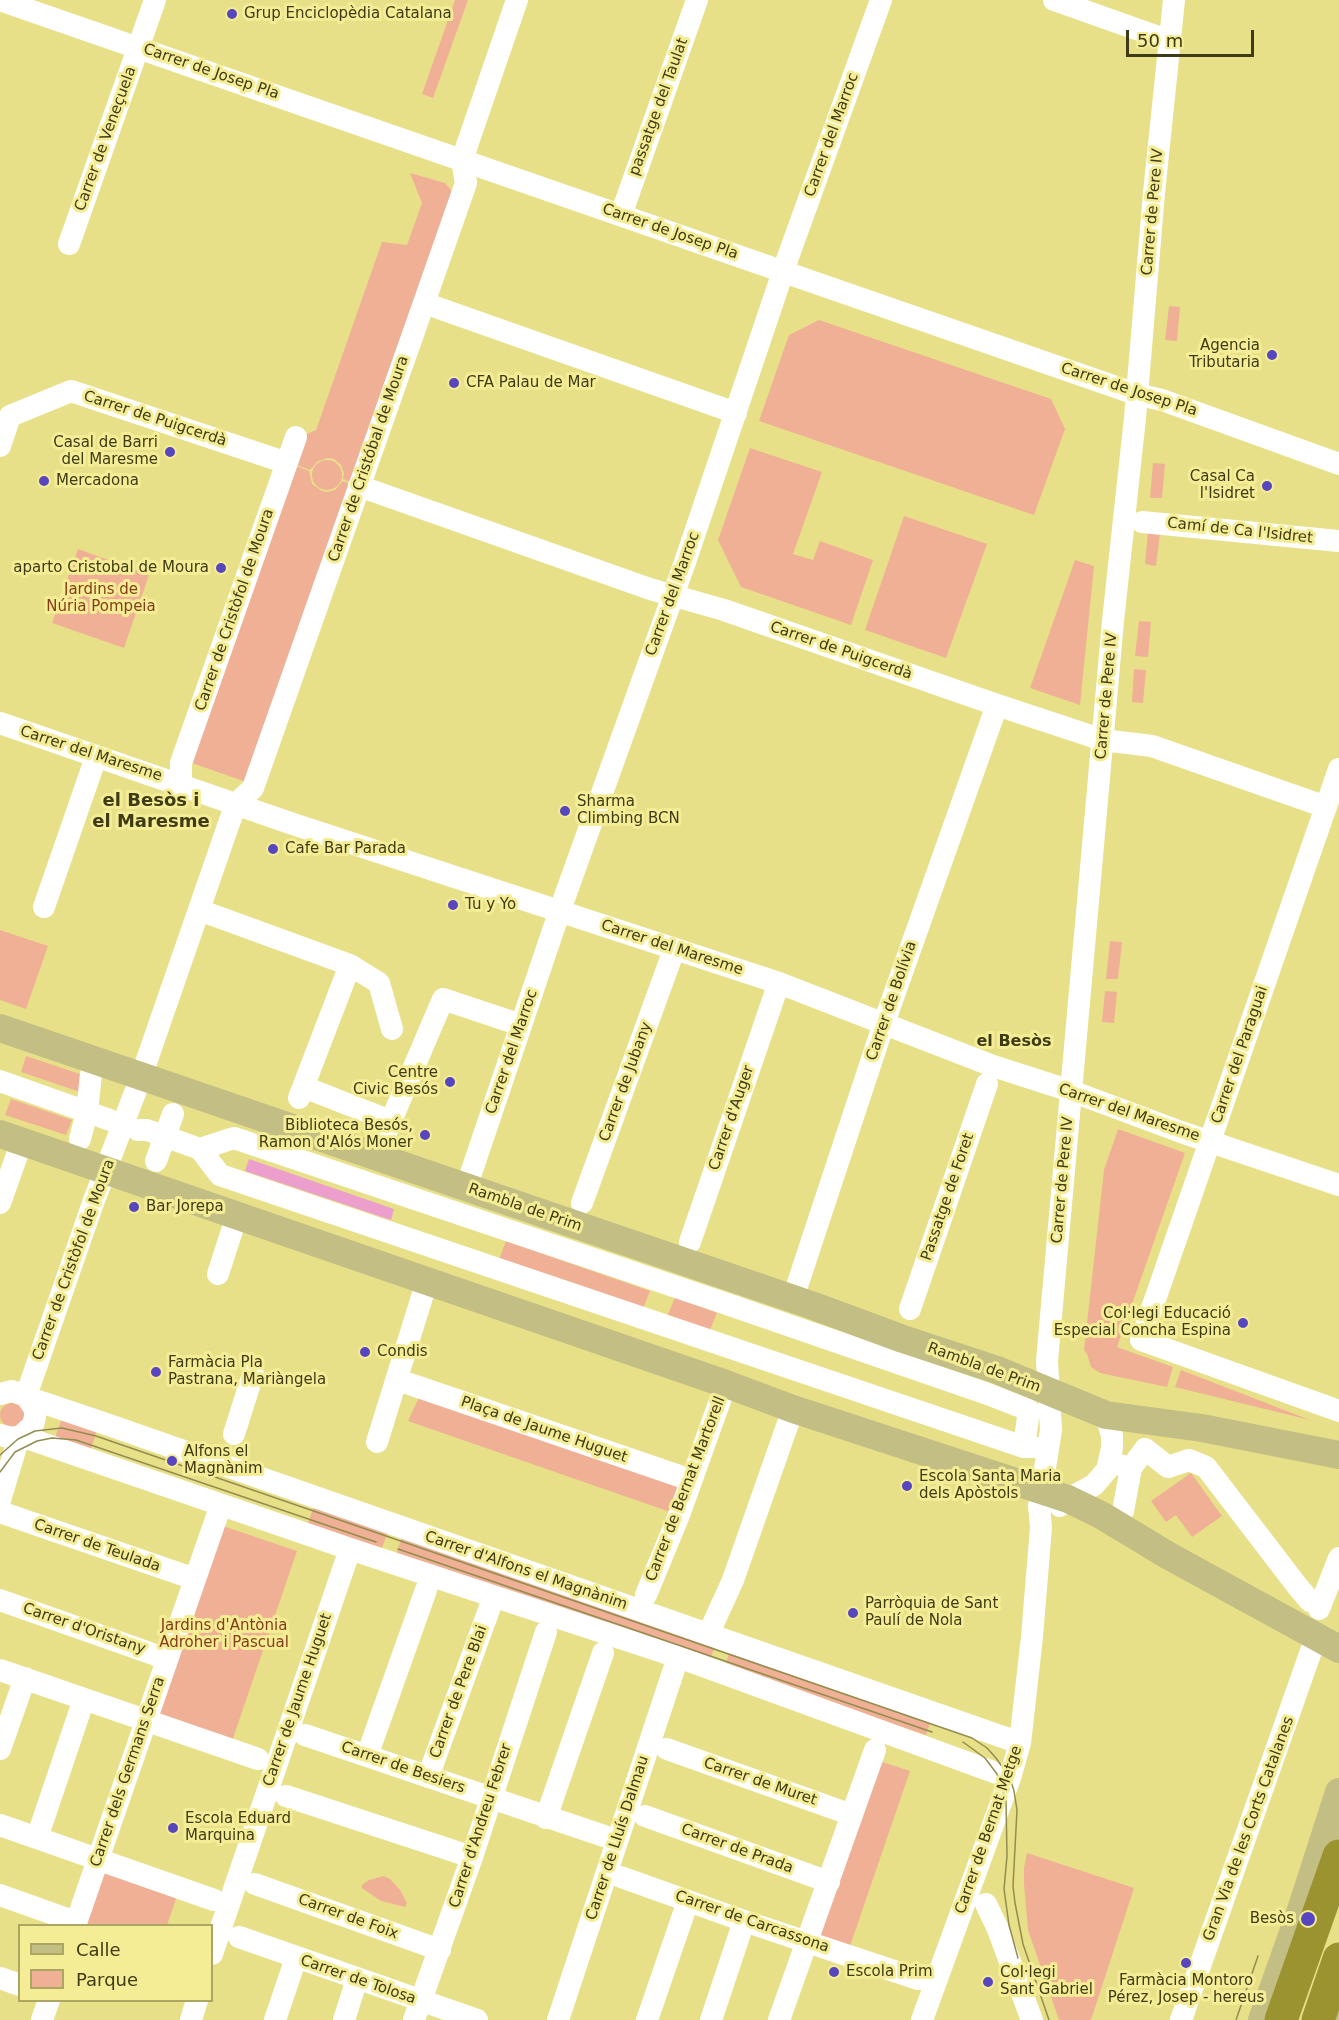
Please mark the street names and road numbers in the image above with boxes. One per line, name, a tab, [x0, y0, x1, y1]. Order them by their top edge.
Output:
street label: passatge del Taulat	[626, 36, 692, 178]
street label: Carrer de Josep Pla	[141, 40, 281, 104]
street label: Carrer de Veneçuela	[71, 64, 141, 214]
street label: Carrer del Marroc	[801, 71, 863, 199]
street label: Carrer de Pere IV	[1138, 148, 1168, 276]
street label: Carrer de Josep Pla	[600, 200, 740, 264]
street label: Carrer de Cristóbal de Moura	[325, 354, 413, 564]
street label: Carrer de Josep Pla	[1058, 359, 1200, 421]
street label: Carrer de Puigcerdà	[81, 387, 229, 451]
street label: Carrer de Cristòfol de Moura	[192, 507, 278, 713]
street label: Camí de Ca l'Isidret	[1166, 514, 1314, 548]
street label: Carrer del Marroc	[642, 530, 704, 658]
street label: Carrer de Puigcerdà	[768, 618, 914, 684]
street label: Carrer de Pere IV	[1092, 632, 1122, 760]
street label: Carrer del Maresme	[18, 723, 164, 785]
street label: Carrer del Maresme	[599, 917, 745, 979]
street label: Carrer de Bolívia	[863, 939, 921, 1063]
street label: Carrer del Paraguai	[1208, 984, 1272, 1126]
street label: Carrer del Marroc	[482, 987, 542, 1117]
street label: Carrer de Jubany	[596, 1020, 656, 1144]
street label: Carrer d'Auger	[706, 1063, 758, 1173]
street label: Carrer del Maresme	[1056, 1080, 1202, 1146]
street label: Carrer de Pere IV	[1048, 1116, 1078, 1244]
street label: Passatge de Foret	[918, 1131, 978, 1263]
street label: Carrer de Cristòfol de Moura	[29, 1157, 119, 1363]
street label: Rambla de Prim	[466, 1180, 584, 1236]
street label: Rambla de Prim	[925, 1339, 1043, 1397]
street label: Plaça de Jaume Huguet	[458, 1393, 630, 1467]
street label: Carrer de Bernat Martorell	[642, 1394, 730, 1584]
street label: Carrer de Teulada	[31, 1516, 163, 1576]
street label: Carrer d'Alfons el Magnànim	[422, 1528, 630, 1614]
street label: Carrer d'Oristany	[20, 1600, 148, 1658]
street label: Carrer de Jaume Huguet	[260, 1611, 336, 1789]
street label: Carrer de Pere Blai	[427, 1623, 491, 1761]
street label: Carrer dels Germans Serra	[87, 1675, 169, 1869]
street label: Gran Via de les Corts Catalanes	[1200, 1714, 1298, 1944]
street label: Carrer de Besiers	[339, 1738, 467, 1798]
street label: Carrer d'Andreu Febrer	[446, 1742, 516, 1910]
street label: Carrer de Bernat Metge	[952, 1744, 1026, 1916]
street label: Carrer de Lluís Dalmau	[583, 1753, 653, 1923]
street label: Carrer de Muret	[701, 1754, 819, 1810]
street label: Carrer de Prada	[679, 1820, 795, 1878]
street label: Carrer de Carcassona	[673, 1887, 831, 1957]
street label: Carrer de Foix	[295, 1891, 401, 1943]
street label: Carrer de Tolosa	[298, 1952, 418, 2008]

